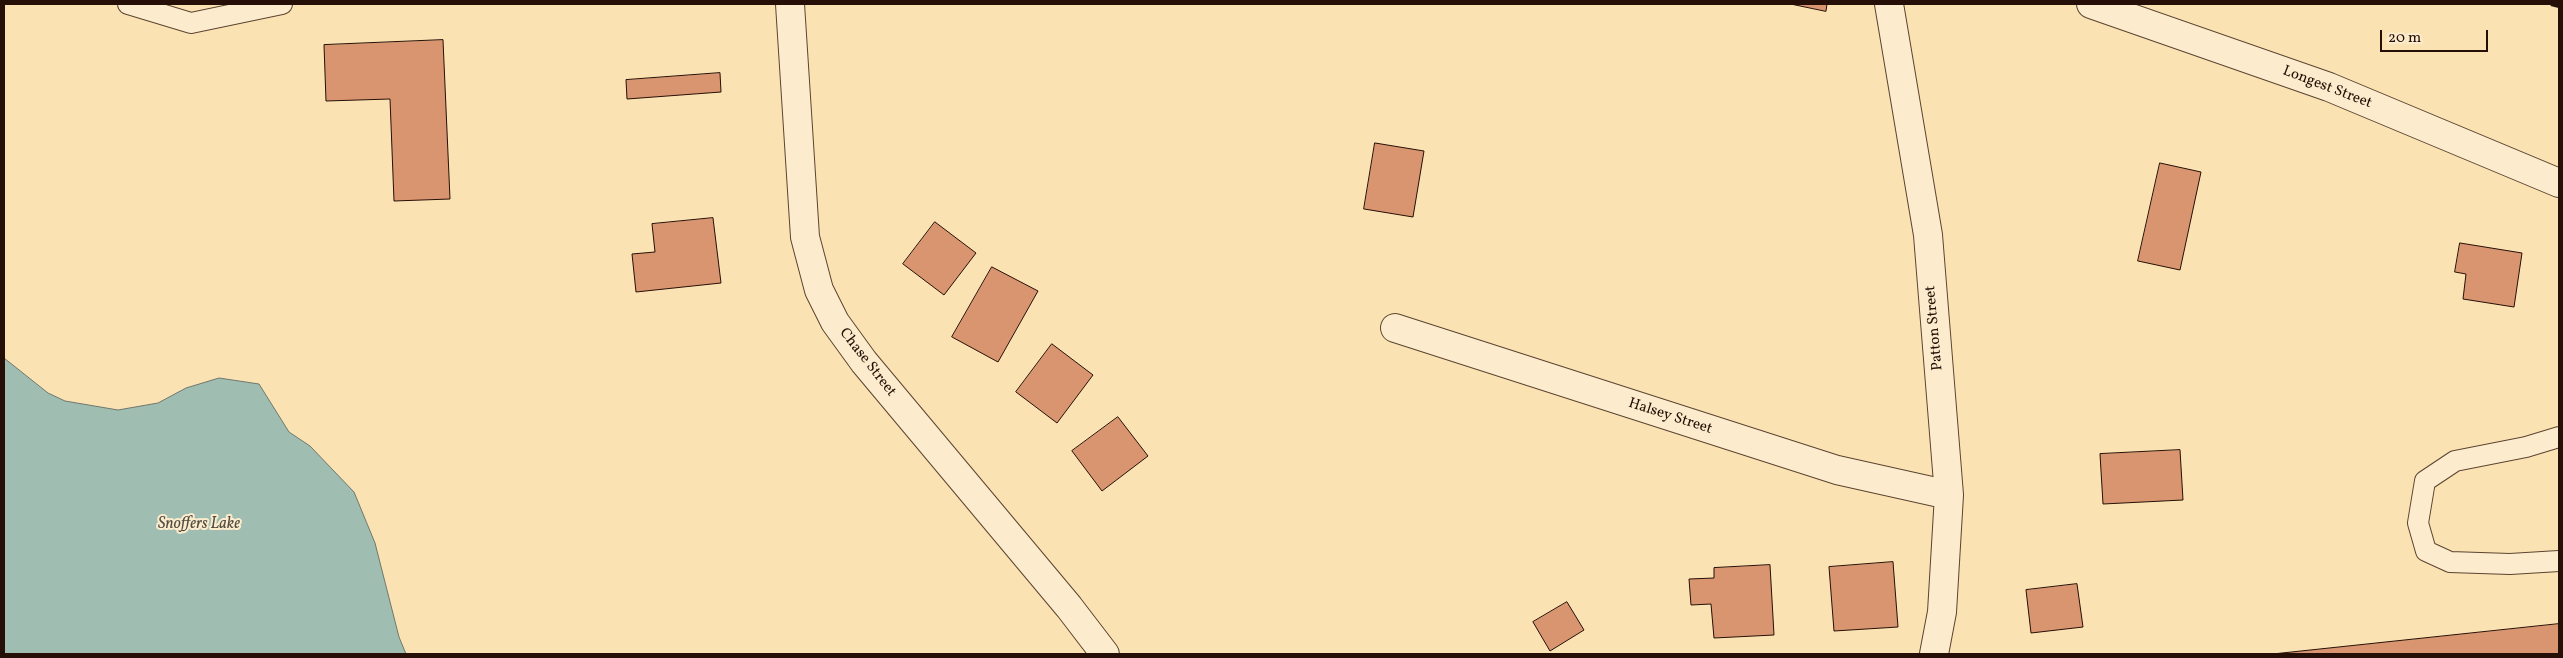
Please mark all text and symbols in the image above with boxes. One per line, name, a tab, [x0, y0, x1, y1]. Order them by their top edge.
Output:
scale bar	[2383, 20, 2490, 52]
text: 20 m	[2388, 28, 2421, 49]
street label: Longest Street	[2280, 63, 2374, 113]
street label: Patton Street	[1922, 285, 1948, 371]
street label: Chase Street	[835, 325, 899, 401]
street label: Halsey Street	[1626, 395, 1714, 439]
water label: Snoffers Lake	[158, 515, 240, 535]

